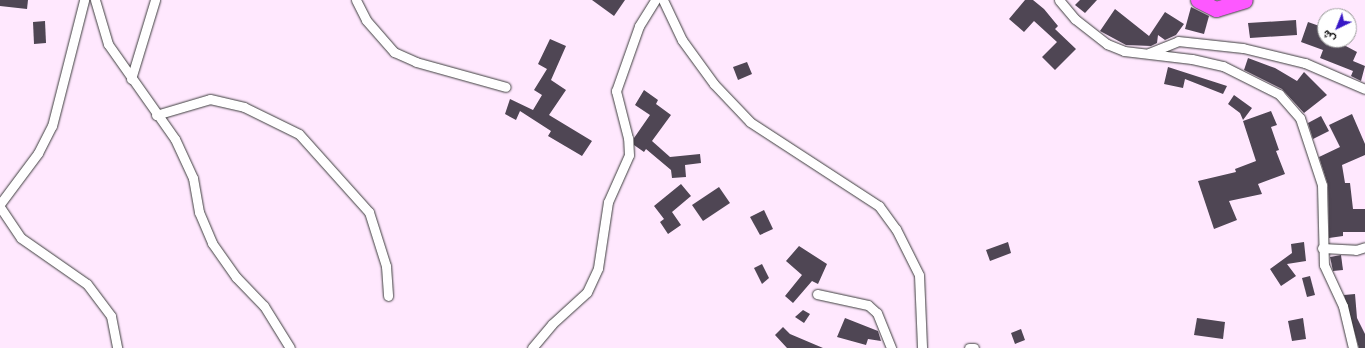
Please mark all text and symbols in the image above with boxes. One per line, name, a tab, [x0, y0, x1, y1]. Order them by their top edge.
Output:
north arrow	[1317, 8, 1357, 48]
text: ش	[1320, 27, 1338, 46]

